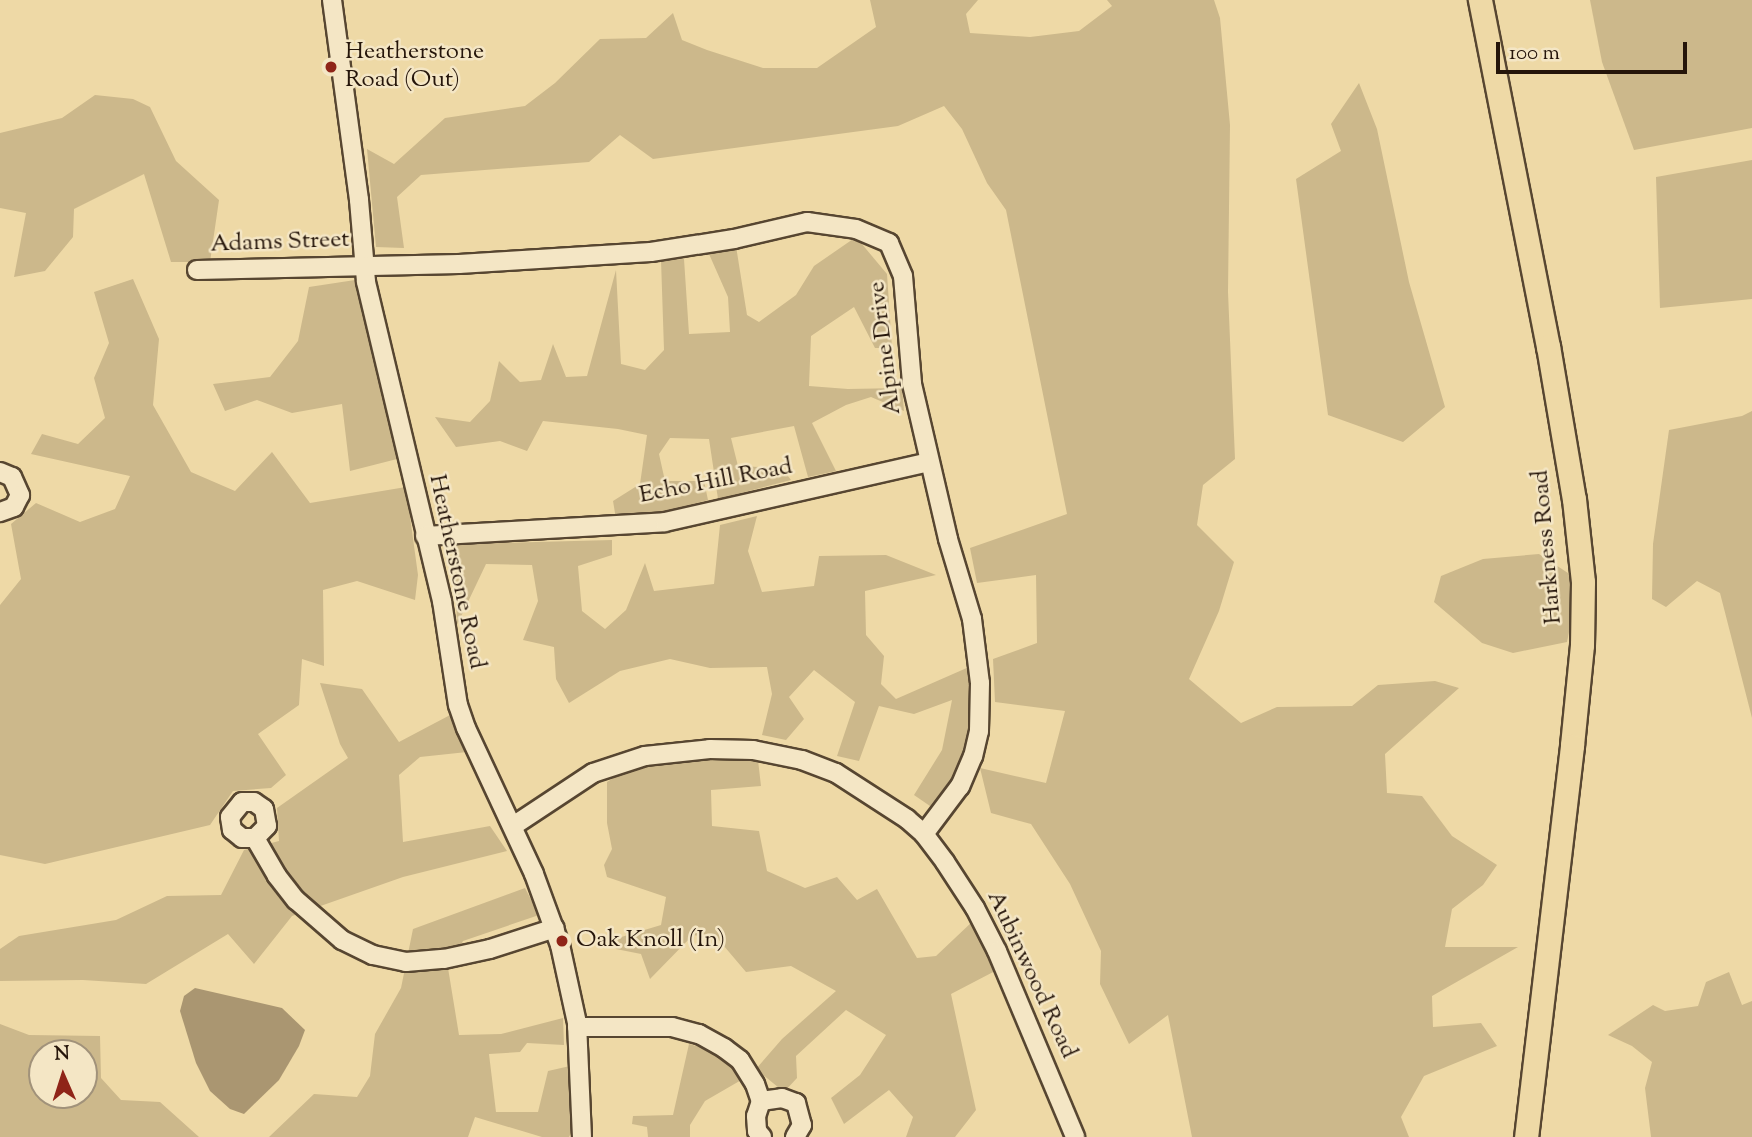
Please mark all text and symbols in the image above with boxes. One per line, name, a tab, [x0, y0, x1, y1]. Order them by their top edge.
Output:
scale bar	[1500, 28, 1691, 72]
place label: Heatherstone Road (Out)	[345, 39, 484, 95]
text: 100 m	[1509, 39, 1560, 69]
marker: Heatherstone Road (Out)	[323, 59, 339, 75]
street label: Adams Street	[210, 226, 350, 260]
street label: Alpine Drive	[864, 280, 908, 416]
street label: Echo Hill Road	[637, 453, 795, 511]
street label: Harkness Road	[1527, 469, 1569, 625]
street label: Heatherstone Road	[421, 472, 491, 672]
street label: Aubinwood Road	[980, 887, 1082, 1063]
place label: Oak Knoll (In)	[576, 927, 725, 955]
marker: Oak Knoll (In)	[554, 933, 570, 949]
north arrow	[28, 1039, 98, 1109]
text: N	[54, 1041, 70, 1068]

